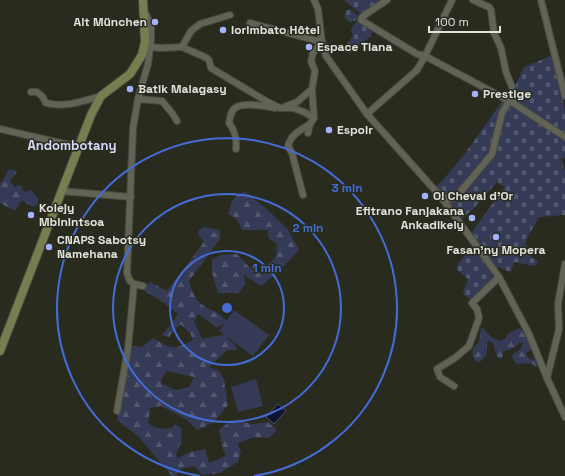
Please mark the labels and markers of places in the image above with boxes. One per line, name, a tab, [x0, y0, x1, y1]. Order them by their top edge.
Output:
place label: Alt München	[74, 14, 147, 30]
marker: Alt München	[150, 17, 160, 27]
place label: Iorimbato Hôtel	[231, 22, 320, 38]
marker: Iorimbato Hôtel	[218, 25, 228, 35]
place label: Espace Tiana	[317, 39, 392, 55]
marker: Espace Tiana	[304, 42, 314, 52]
place label: Batik Malagasy	[138, 81, 227, 97]
marker: Batik Malagasy	[125, 84, 135, 94]
place label: Prestige	[483, 86, 531, 102]
marker: Prestige	[470, 89, 480, 99]
place label: Espoir	[337, 122, 373, 138]
marker: Espoir	[324, 125, 334, 135]
place label: O! Cheval d'Or	[433, 188, 514, 204]
marker: O! Cheval d'Or	[420, 191, 430, 201]
place label: Kolejy Mbinintsoa	[39, 200, 104, 230]
place label: Efitrano Fanjakana Ankadikely	[356, 203, 464, 233]
marker: Kolejy Mbinintsoa	[26, 210, 36, 220]
marker: Efitrano Fanjakana Ankadikely	[467, 213, 477, 223]
place label: CNAPS Sabotsy Namehana	[57, 232, 146, 262]
marker: Fasan'ny Mopera	[491, 232, 501, 242]
marker: CNAPS Sabotsy Namehana	[44, 242, 54, 252]
place label: Fasan'ny Mopera	[447, 242, 545, 258]
centre of rings	[220, 301, 234, 315]

